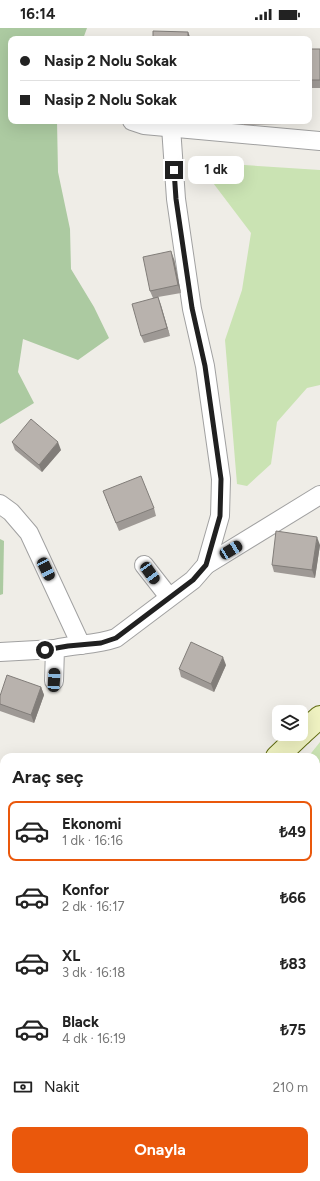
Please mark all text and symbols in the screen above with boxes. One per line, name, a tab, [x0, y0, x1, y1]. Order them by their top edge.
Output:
text: 16:14	[20, 5, 55, 23]
text: Nasip 2 Nolu Sokak	[44, 52, 177, 70]
text: Nasip 2 Nolu Sokak	[44, 91, 177, 109]
callout: 1 dk	[188, 156, 244, 184]
route end	[165, 161, 183, 179]
text: 1 dk	[204, 162, 228, 177]
car	[218, 539, 244, 561]
car	[35, 556, 57, 582]
car	[138, 560, 162, 586]
route start	[36, 641, 54, 659]
car	[47, 668, 61, 692]
map controls	[272, 705, 308, 741]
button: layers	[272, 705, 308, 741]
text: Araç seç	[12, 766, 84, 788]
icon: car	[14, 813, 50, 849]
text: Ekonomi	[62, 815, 121, 833]
text: ₺49	[279, 823, 306, 841]
text: 1 dk · 16:16	[62, 833, 123, 848]
icon: car	[14, 879, 50, 915]
text: Konfor	[62, 881, 109, 899]
text: ₺66	[280, 889, 306, 907]
text: 2 dk · 16:17	[62, 899, 125, 914]
icon: car	[14, 945, 50, 981]
text: XL	[62, 947, 80, 965]
text: ₺83	[280, 955, 306, 973]
text: 3 dk · 16:18	[62, 965, 125, 980]
icon: car	[14, 1011, 50, 1047]
text: Black	[62, 1013, 99, 1031]
text: ₺75	[280, 1021, 306, 1039]
text: 4 dk · 16:19	[62, 1031, 126, 1046]
icon: cash	[12, 1076, 34, 1098]
text: Nakit	[44, 1078, 80, 1096]
text: 210 m	[273, 1080, 308, 1095]
button: Onayla	[12, 1127, 308, 1173]

